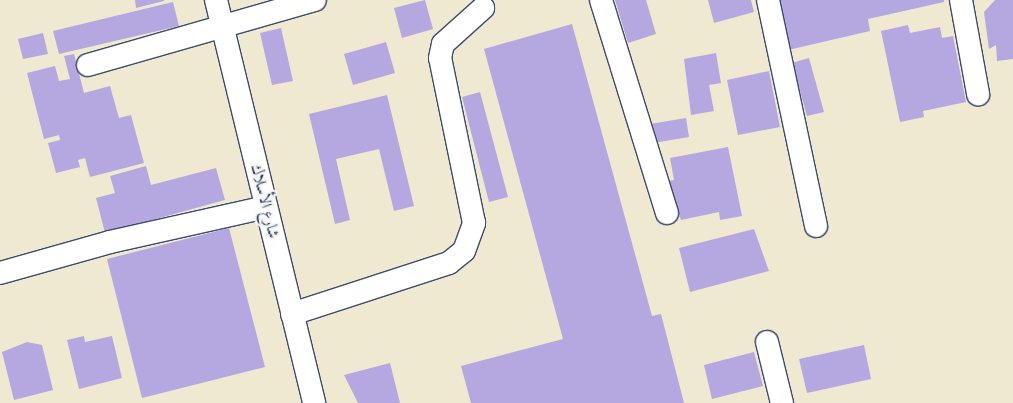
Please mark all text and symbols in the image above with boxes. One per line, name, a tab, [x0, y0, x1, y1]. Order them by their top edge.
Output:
street label: شارع الأسلاك	[247, 162, 283, 240]

